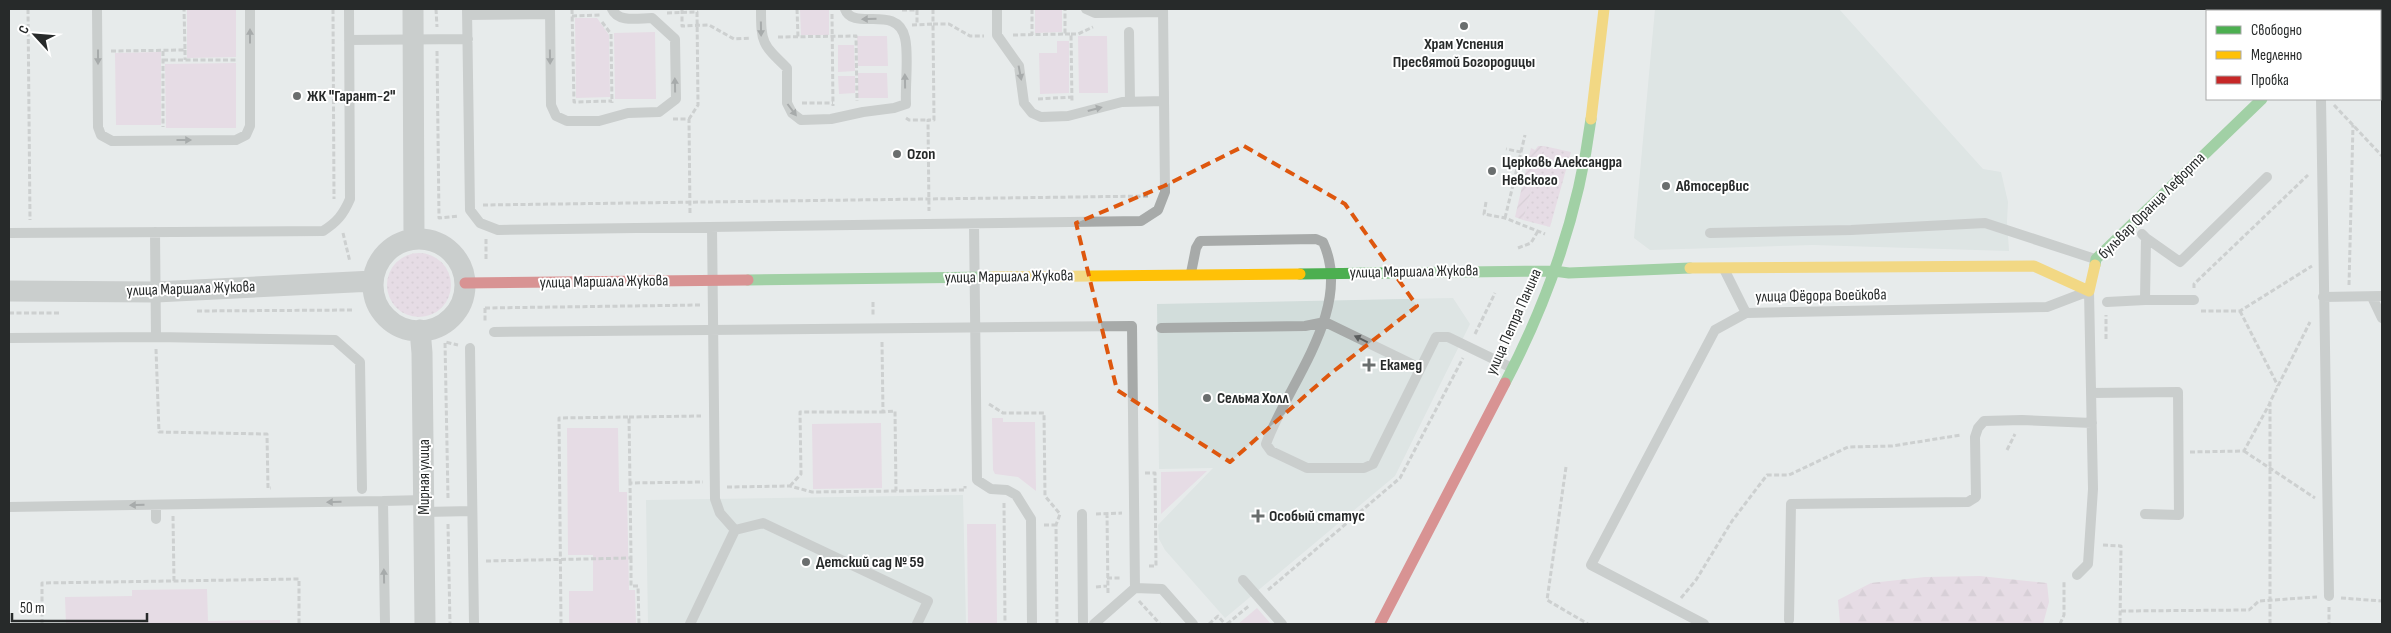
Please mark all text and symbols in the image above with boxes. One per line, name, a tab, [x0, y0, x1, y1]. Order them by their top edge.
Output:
north arrow	[10, 10, 60, 60]
legend	[2206, 10, 2381, 100]
one-way arrow	[860, 15, 876, 23]
marker: Храм Успения Пресвятой Богородицы	[1458, 20, 1470, 32]
one-way arrow	[757, 21, 765, 37]
text: Свободно	[2251, 21, 2302, 40]
text: С	[15, 23, 33, 36]
one-way arrow	[246, 28, 254, 44]
place label: Храм Успения Пресвятой Богородицы	[1393, 35, 1535, 72]
text: Медленно	[2251, 46, 2302, 65]
one-way arrow	[94, 50, 102, 66]
one-way arrow	[546, 50, 554, 66]
one-way arrow	[1016, 65, 1024, 81]
text: Пробка	[2251, 71, 2289, 90]
one-way arrow	[901, 73, 909, 89]
one-way arrow	[671, 76, 679, 92]
place label: ЖК "Гарант-2"	[307, 87, 396, 106]
marker: ЖК "Гарант-2"	[291, 90, 303, 102]
one-way arrow	[787, 103, 797, 117]
one-way arrow	[1088, 105, 1103, 113]
one-way arrow	[177, 136, 193, 144]
place label: Ozon	[907, 145, 935, 164]
marker: Ozon	[891, 148, 903, 160]
street label: бульвар Франца Лефорта	[2095, 149, 2209, 263]
place label: Церковь Александра Невского	[1502, 153, 1622, 190]
marker: Церковь Александра Невского	[1486, 165, 1498, 177]
place label: Автосервис	[1675, 177, 1749, 196]
marker: Автосервис	[1660, 180, 1672, 192]
street label: улица Маршала Жукова	[1349, 261, 1479, 283]
street label: улица Маршала Жукова	[944, 266, 1074, 288]
street label: улица Петра Панина	[1482, 266, 1546, 378]
street label: улица Маршала Жукова	[539, 271, 669, 293]
street label: улица Маршала Жукова	[126, 277, 256, 301]
street label: улица Фёдора Воейкова	[1755, 285, 1887, 307]
one-way arrow	[1353, 335, 1368, 344]
place label: Екамед	[1380, 356, 1422, 375]
marker: Екамед	[1362, 358, 1376, 372]
place label: Сельма Холл	[1217, 389, 1290, 408]
marker: Сельма Холл	[1201, 392, 1213, 404]
street label: Мирная улица	[415, 439, 434, 515]
one-way arrow	[326, 498, 342, 506]
one-way arrow	[129, 501, 145, 509]
place label: Особый статус	[1269, 507, 1365, 526]
marker: Особый статус	[1251, 509, 1265, 523]
place label: Детский сад № 59	[816, 553, 924, 572]
marker: Детский сад № 59	[800, 556, 812, 568]
one-way arrow	[380, 567, 388, 583]
scale bar	[12, 590, 148, 622]
text: 50 m	[20, 599, 45, 618]

